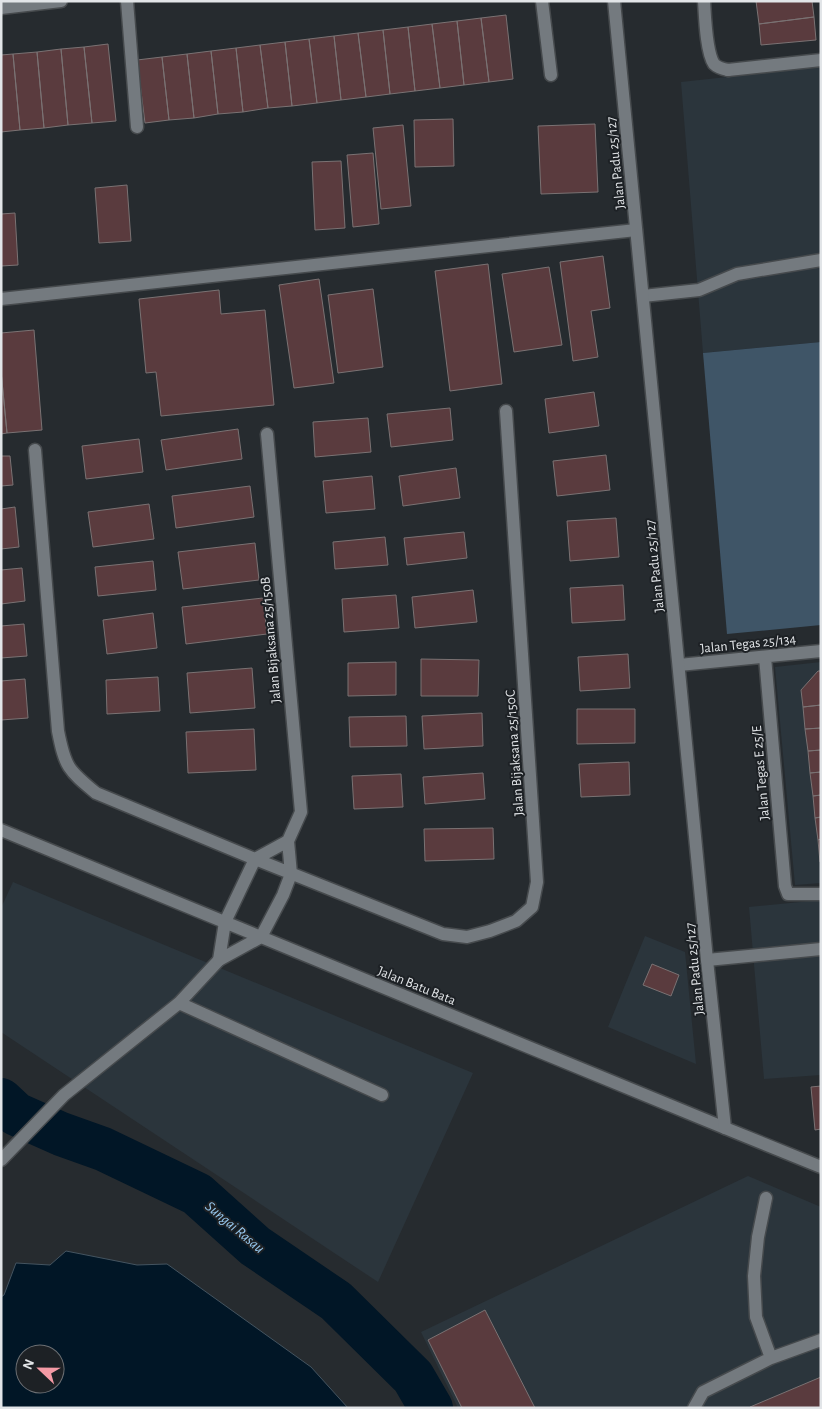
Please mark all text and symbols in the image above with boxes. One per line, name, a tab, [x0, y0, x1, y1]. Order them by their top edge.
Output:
street label: Jalan Padu 25/127	[604, 116, 628, 210]
street label: Jalan Padu 25/127	[643, 519, 667, 613]
street label: Jalan Bijaksana 25/150B	[259, 576, 283, 704]
street label: Jalan Tegas 25/134	[700, 632, 797, 656]
street label: Jalan Bijaksana 25/150C	[504, 689, 526, 816]
street label: Jalan Tegas E 25/E	[750, 725, 772, 821]
street label: Jalan Padu 25/127	[683, 922, 707, 1016]
street label: Jalan Batu Bata	[376, 964, 458, 1008]
water label: Sungai Rasau	[202, 1199, 267, 1256]
north arrow	[15, 1344, 65, 1394]
text: N	[21, 1357, 37, 1372]

